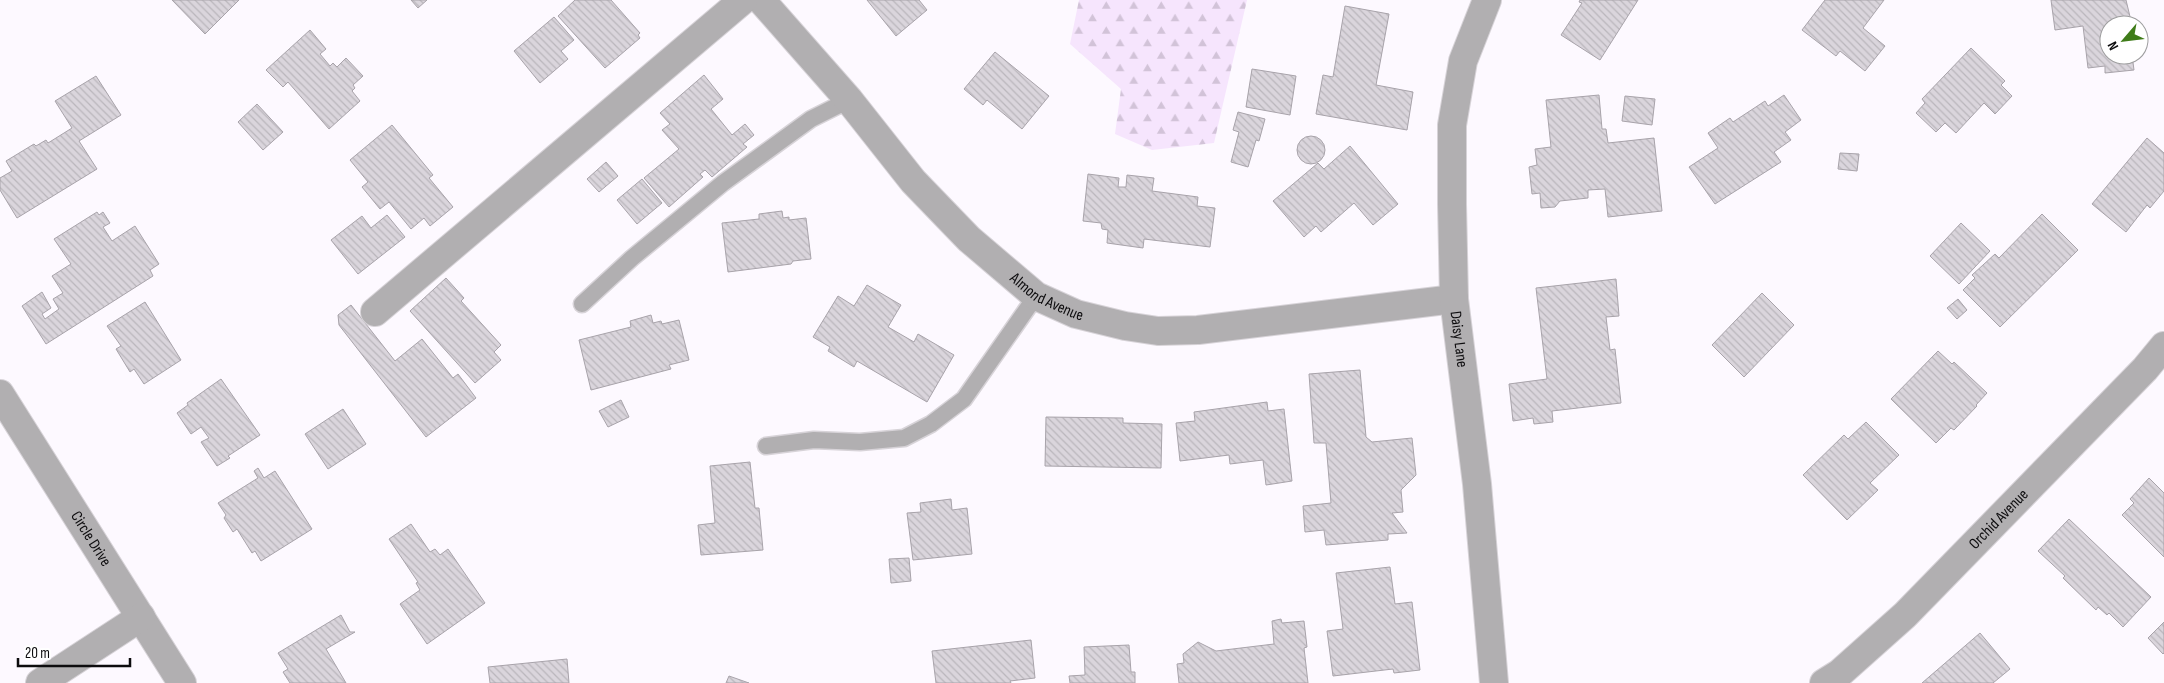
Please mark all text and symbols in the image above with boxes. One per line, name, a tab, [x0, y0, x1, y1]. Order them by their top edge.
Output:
north arrow	[2099, 15, 2149, 65]
text: N	[2104, 39, 2122, 53]
street label: Almond Avenue	[1005, 268, 1085, 325]
street label: Daisy Lane	[1446, 310, 1472, 369]
street label: Orchid Avenue	[1965, 485, 2032, 553]
street label: Circle Drive	[67, 508, 116, 570]
scale bar	[18, 636, 130, 668]
text: 20 m	[25, 644, 50, 663]

